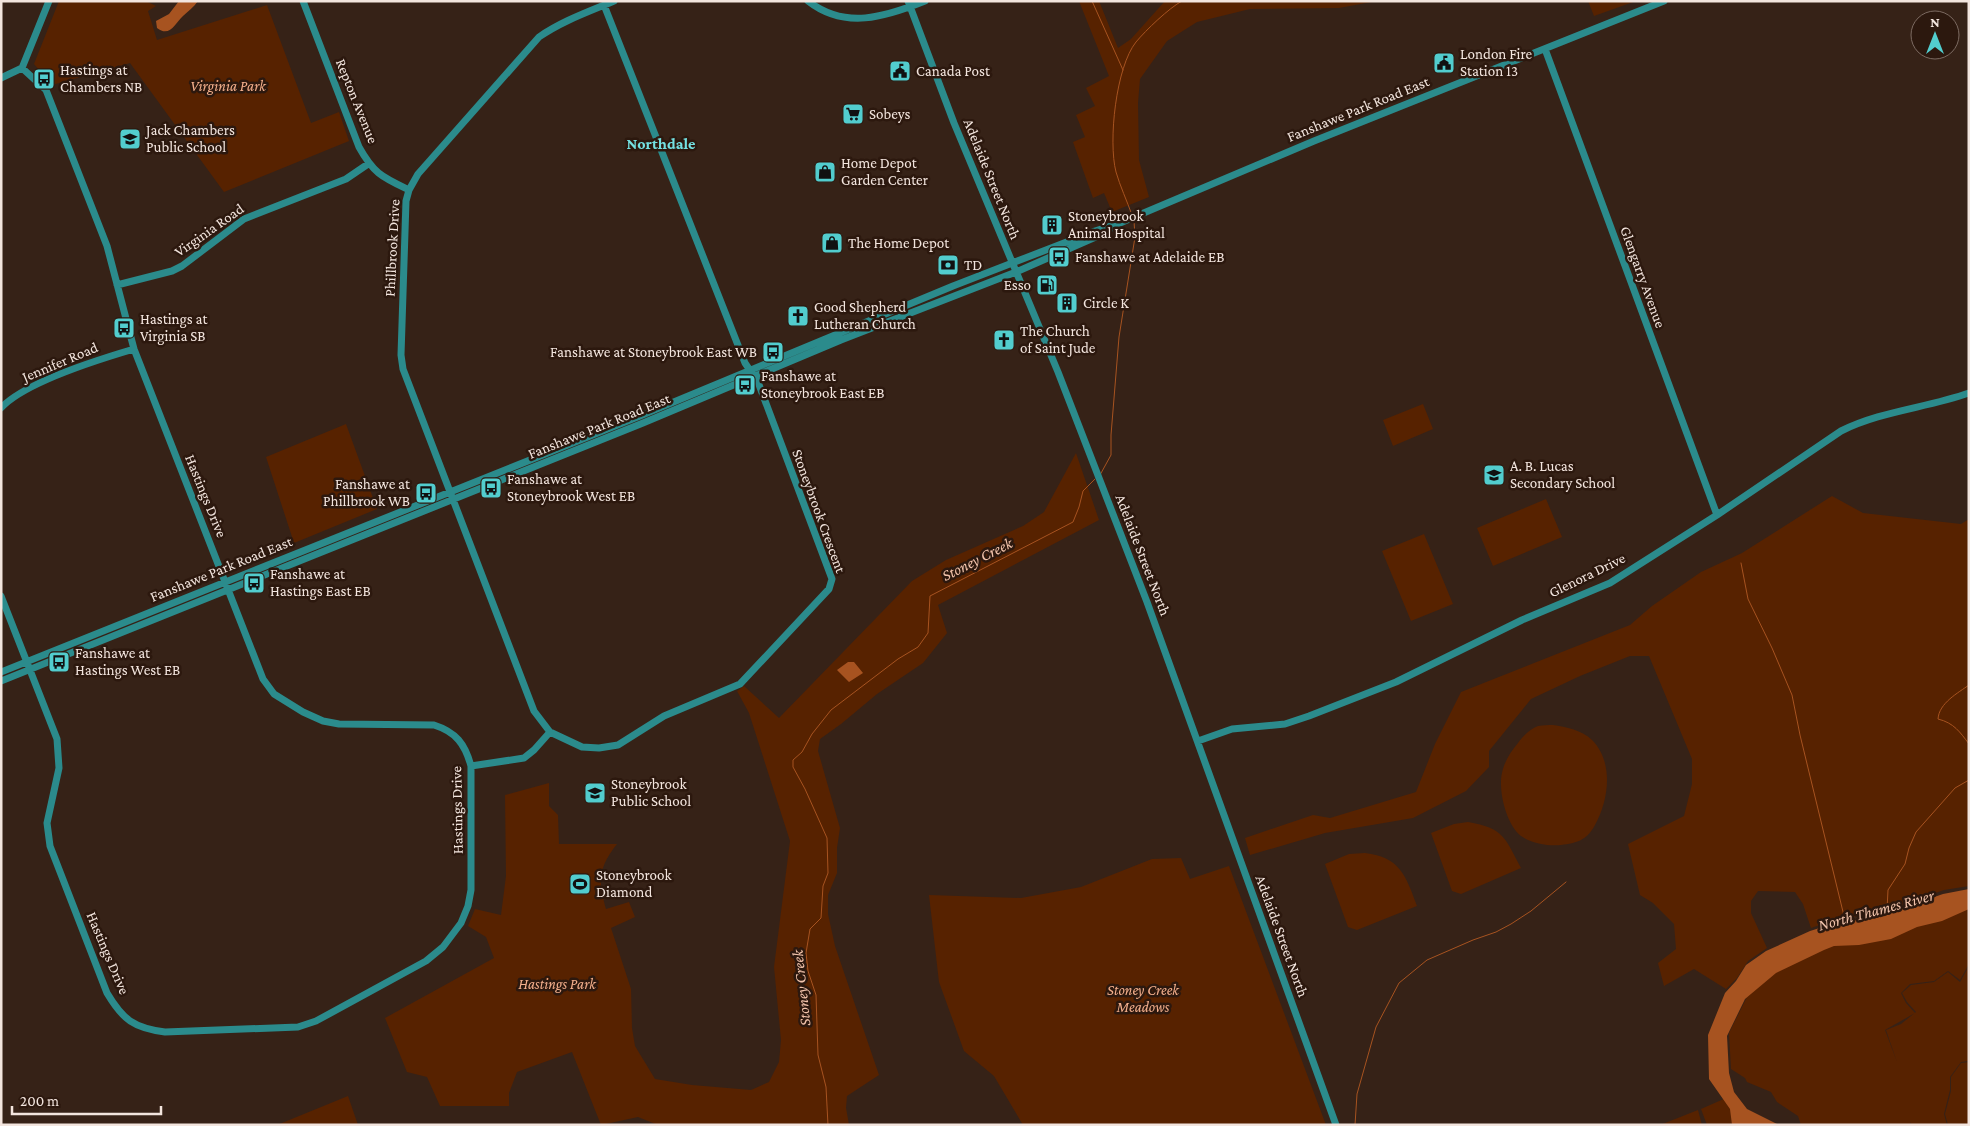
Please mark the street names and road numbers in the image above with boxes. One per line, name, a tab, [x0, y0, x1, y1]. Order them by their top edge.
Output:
street label: Repton Avenue	[332, 56, 381, 146]
street label: Fanshawe Park Road East	[1285, 73, 1432, 145]
street label: Adelaide Street North	[960, 116, 1024, 242]
street label: Phillbrook Drive	[381, 198, 403, 297]
street label: Virginia Road	[171, 200, 247, 260]
street label: Glengarry Avenue	[1616, 224, 1669, 331]
street label: Jennifer Road	[18, 339, 101, 387]
street label: Fanshawe Park Road East	[526, 390, 673, 462]
street label: Stoneybrook Crescent	[788, 447, 849, 576]
street label: Hastings Drive	[181, 452, 230, 541]
street label: Adelaide Street North	[1112, 492, 1174, 618]
street label: Fanshawe Park Road East	[148, 533, 295, 605]
street label: Glenora Drive	[1546, 549, 1628, 600]
street label: Hastings Drive	[448, 765, 467, 854]
street label: Adelaide Street North	[1252, 873, 1312, 999]
street label: Hastings Drive	[82, 909, 133, 997]

